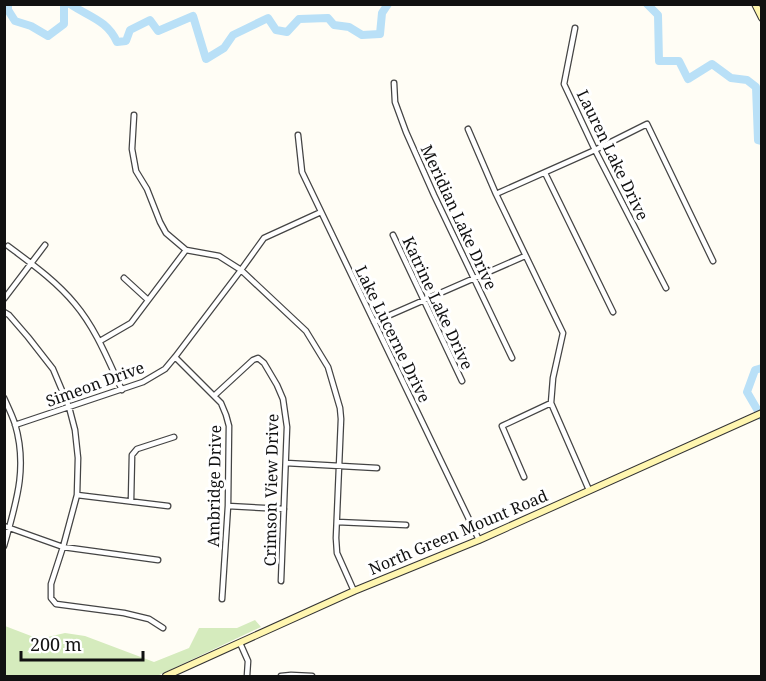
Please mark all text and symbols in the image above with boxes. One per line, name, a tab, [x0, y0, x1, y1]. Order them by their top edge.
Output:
street label: Lauren Lake Drive	[572, 86, 654, 224]
street label: Meridian Lake Drive	[416, 141, 502, 293]
street label: Katrine Lake Drive	[398, 233, 478, 373]
street label: Lake Lucerne Drive	[350, 262, 436, 406]
street label: Simeon Drive	[43, 356, 147, 412]
street label: Crimson View Drive	[259, 413, 283, 567]
street label: Ambridge Drive	[202, 425, 226, 547]
street label: North Green Mount Road	[365, 484, 551, 580]
scale bar	[21, 624, 142, 662]
text: 200 m	[30, 632, 82, 656]

